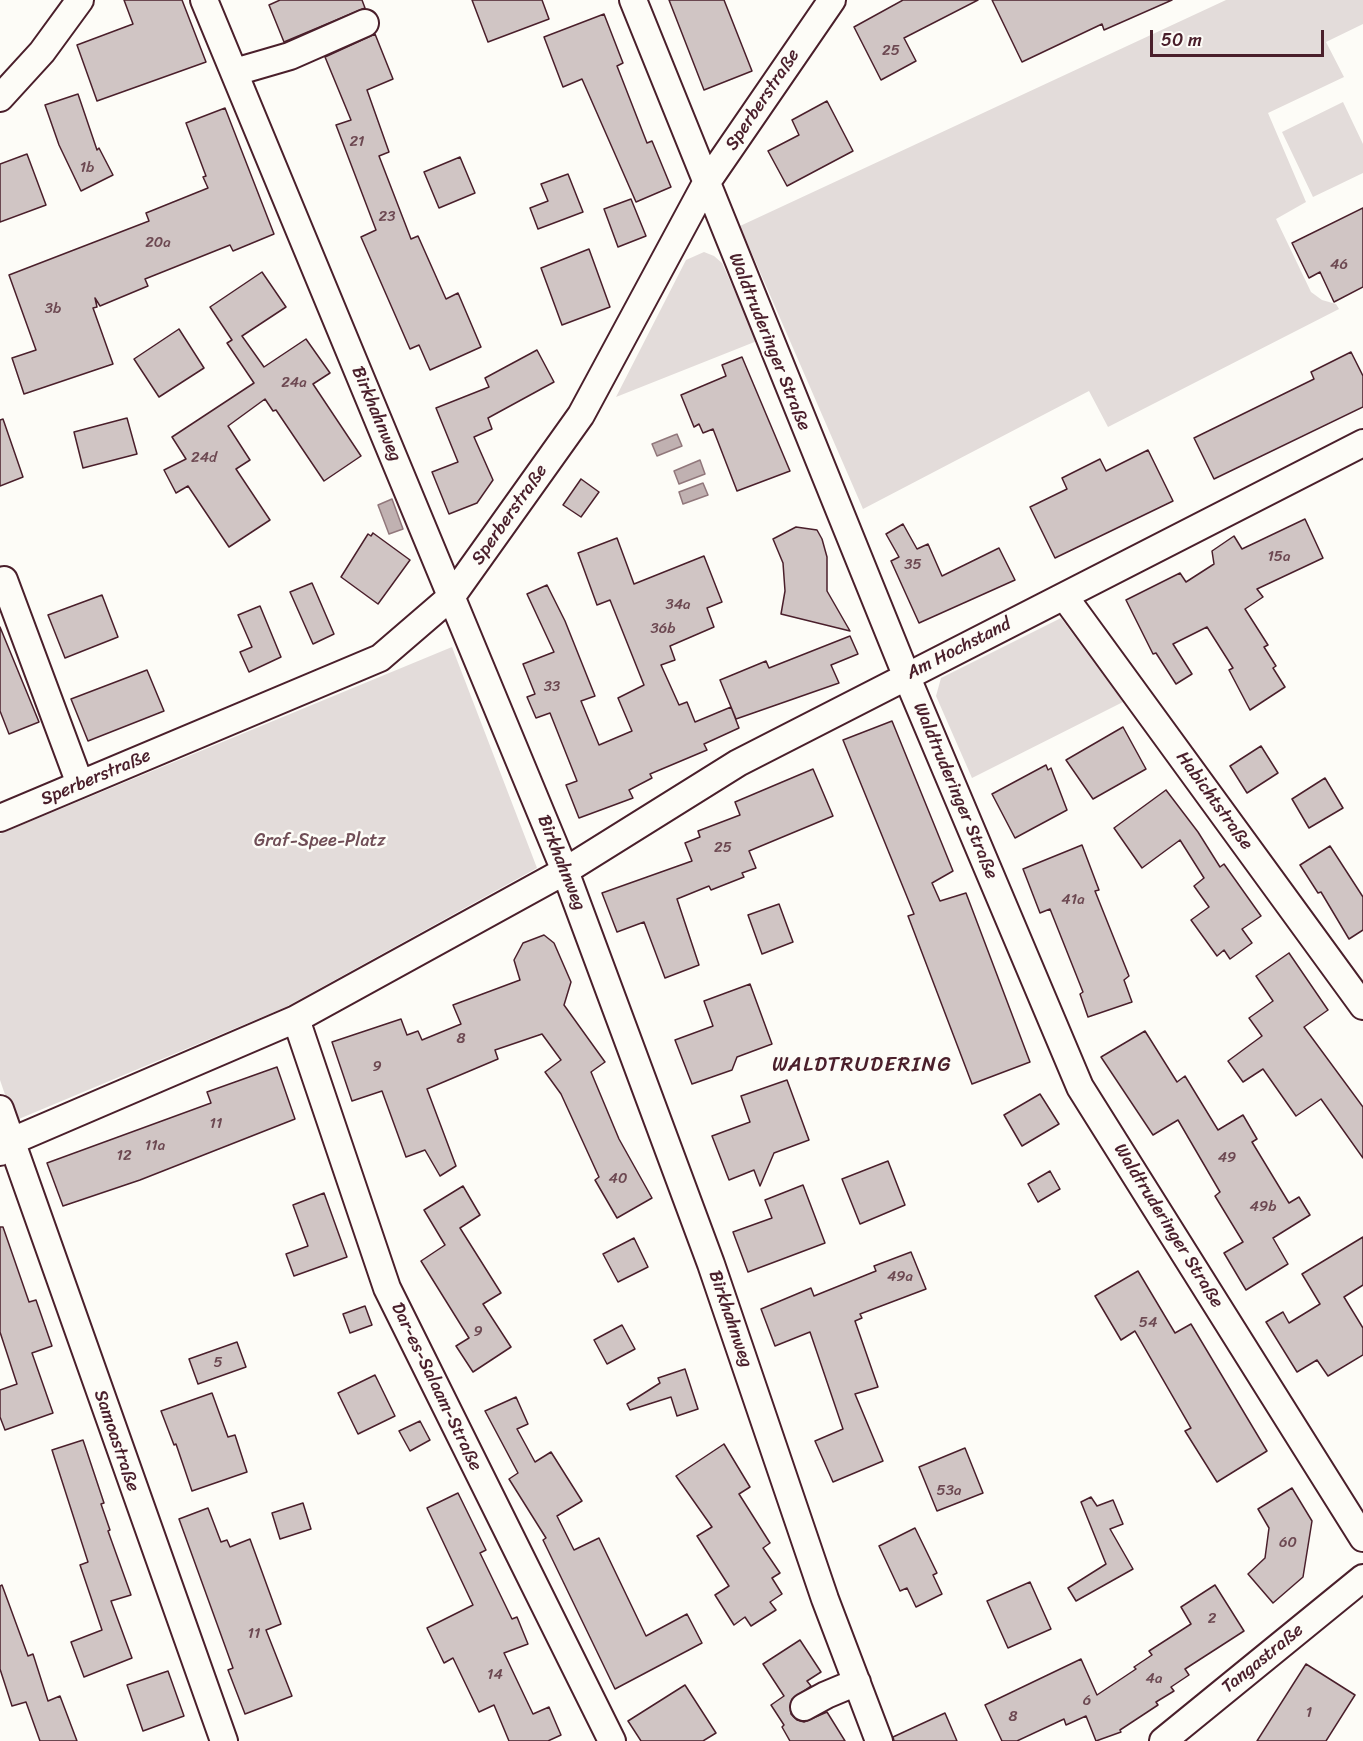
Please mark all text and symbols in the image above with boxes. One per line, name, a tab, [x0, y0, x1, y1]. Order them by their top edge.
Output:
scale bar	[1153, 18, 1327, 56]
text: 50 m	[1161, 24, 1202, 56]
house number: 25	[882, 42, 900, 60]
street label: Sperberstraße	[721, 45, 805, 155]
house number: 21	[349, 133, 365, 151]
house number: 1b	[80, 159, 94, 177]
house number: 23	[379, 208, 395, 226]
house number: 20a	[145, 234, 171, 252]
street label: Waldtruderinger Straße	[723, 250, 815, 434]
house number: 46	[1330, 256, 1348, 274]
house number: 3b	[45, 300, 61, 318]
street label: Birkhahnweg	[346, 363, 406, 465]
house number: 24a	[281, 374, 307, 392]
house number: 24d	[191, 449, 217, 467]
street label: Sperberstraße	[468, 461, 552, 569]
house number: 15a	[1267, 548, 1291, 566]
house number: 35	[904, 556, 922, 574]
house number: 34a	[665, 596, 691, 614]
street label: Am Hochstand	[903, 613, 1015, 685]
house number: 36b	[651, 620, 675, 638]
house number: 33	[544, 678, 560, 696]
street label: Waldtruderinger Straße	[908, 699, 1002, 883]
street label: Sperberstraße	[38, 745, 154, 811]
street label: Habichtstraße	[1171, 748, 1257, 854]
street label: Birkhahnweg	[532, 812, 590, 914]
park label: Graf-Spee-Platz	[254, 830, 386, 852]
house number: 25	[714, 839, 732, 857]
house number: 41a	[1061, 891, 1085, 909]
house number: 8	[456, 1030, 466, 1048]
district label: WALDTRUDERING	[771, 1053, 953, 1079]
house number: 9	[372, 1058, 382, 1076]
house number: 11	[210, 1115, 222, 1133]
house number: 11a	[145, 1137, 165, 1155]
street label: Waldtruderinger Straße	[1109, 1140, 1227, 1312]
house number: 12	[116, 1147, 132, 1165]
house number: 49	[1218, 1149, 1236, 1167]
house number: 40	[609, 1170, 627, 1188]
house number: 49b	[1250, 1198, 1276, 1216]
street label: Birkhahnweg	[703, 1268, 757, 1370]
house number: 49a	[887, 1268, 913, 1286]
street label: Dar-es-Salaam-Straße	[386, 1299, 486, 1475]
house number: 54	[1139, 1314, 1157, 1332]
house number: 9	[473, 1323, 483, 1341]
house number: 5	[213, 1354, 223, 1372]
street label: Samoastraße	[89, 1387, 143, 1495]
house number: 53a	[937, 1482, 961, 1500]
house number: 60	[1279, 1534, 1297, 1552]
house number: 2	[1208, 1610, 1216, 1628]
street label: Tangastraße	[1218, 1620, 1308, 1698]
house number: 11	[248, 1625, 260, 1643]
house number: 14	[487, 1666, 503, 1684]
house number: 4a	[1146, 1670, 1162, 1688]
house number: 6	[1083, 1692, 1091, 1710]
house number: 1	[1306, 1704, 1312, 1722]
house number: 8	[1008, 1708, 1018, 1726]

